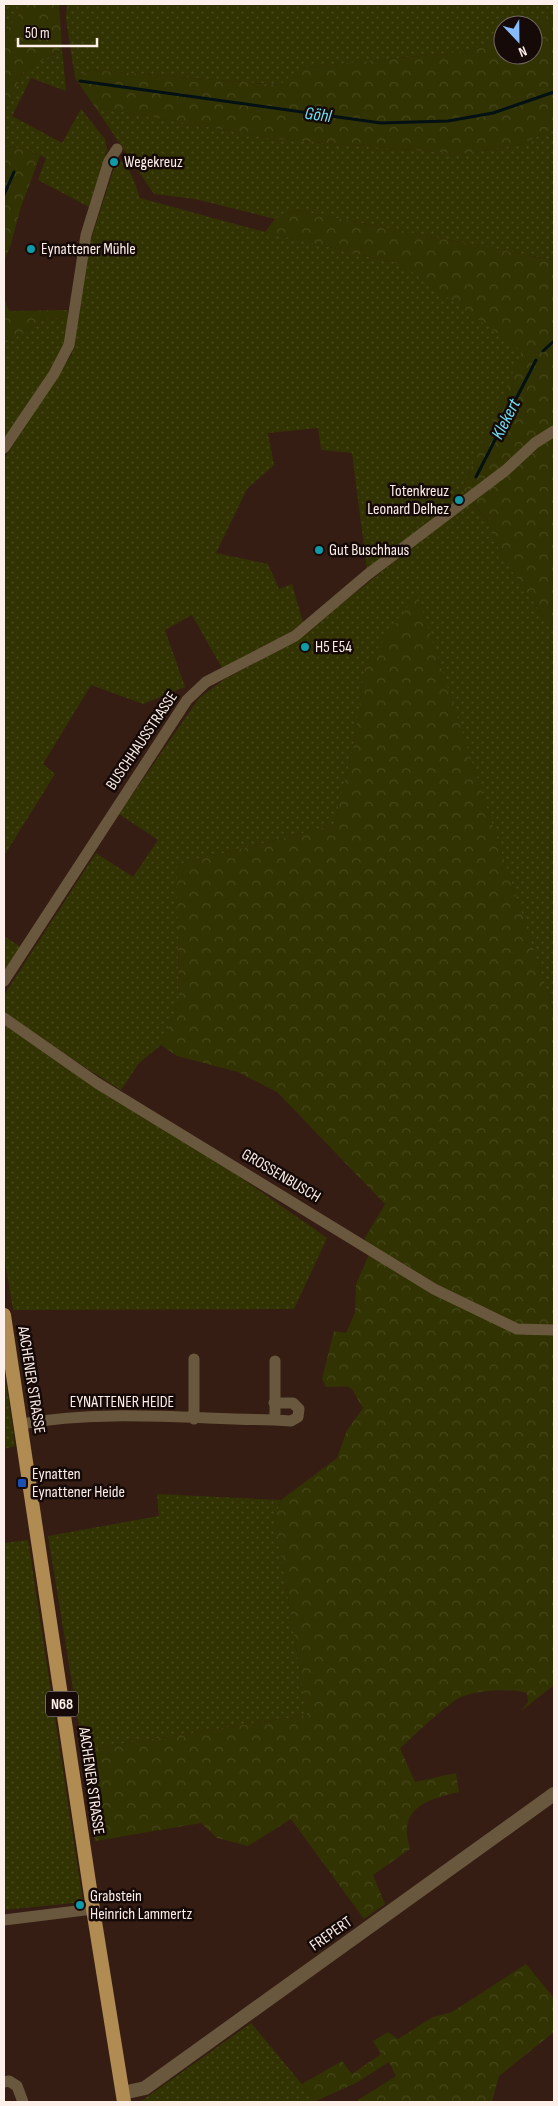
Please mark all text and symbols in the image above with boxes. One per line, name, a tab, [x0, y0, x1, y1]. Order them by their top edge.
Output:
scale bar	[18, 15, 96, 47]
north arrow	[493, 15, 543, 65]
text: 50 m	[25, 24, 50, 43]
text: N	[516, 42, 529, 61]
water label: Göhl	[303, 103, 334, 127]
place label: Wegekreuz	[124, 153, 183, 172]
marker: Wegekreuz	[108, 156, 120, 168]
place label: Eynattener Mühle	[41, 240, 136, 259]
marker: Eynattener Mühle	[25, 243, 37, 255]
water label: Klekert	[487, 395, 525, 443]
place label: Totenkreuz Leonard Delhez	[367, 482, 449, 519]
marker: Totenkreuz Leonard Delhez	[453, 494, 465, 506]
place label: Gut Buschhaus	[329, 541, 410, 560]
marker: Gut Buschhaus	[313, 544, 325, 556]
place label: H5 E54	[315, 638, 352, 657]
marker: H5 E54	[299, 641, 311, 653]
street label: BUSCHHAUSSTRASSE	[102, 688, 182, 794]
street label: GROSSENBUSCH	[238, 1145, 324, 1207]
street label: AACHENER STRASSE	[13, 1324, 49, 1435]
street label: EYNATTENER HEIDE	[70, 1393, 174, 1412]
place label: Eynatten Eynattener Heide	[32, 1465, 125, 1502]
marker: Eynatten Eynattener Heide	[16, 1477, 28, 1489]
road number: N68	[46, 1692, 78, 1716]
street label: AACHENER STRASSE	[74, 1725, 108, 1836]
place label: Grabstein Heinrich Lammertz	[90, 1887, 193, 1924]
marker: Grabstein Heinrich Lammertz	[74, 1899, 86, 1911]
street label: FREPERT	[306, 1912, 356, 1955]

